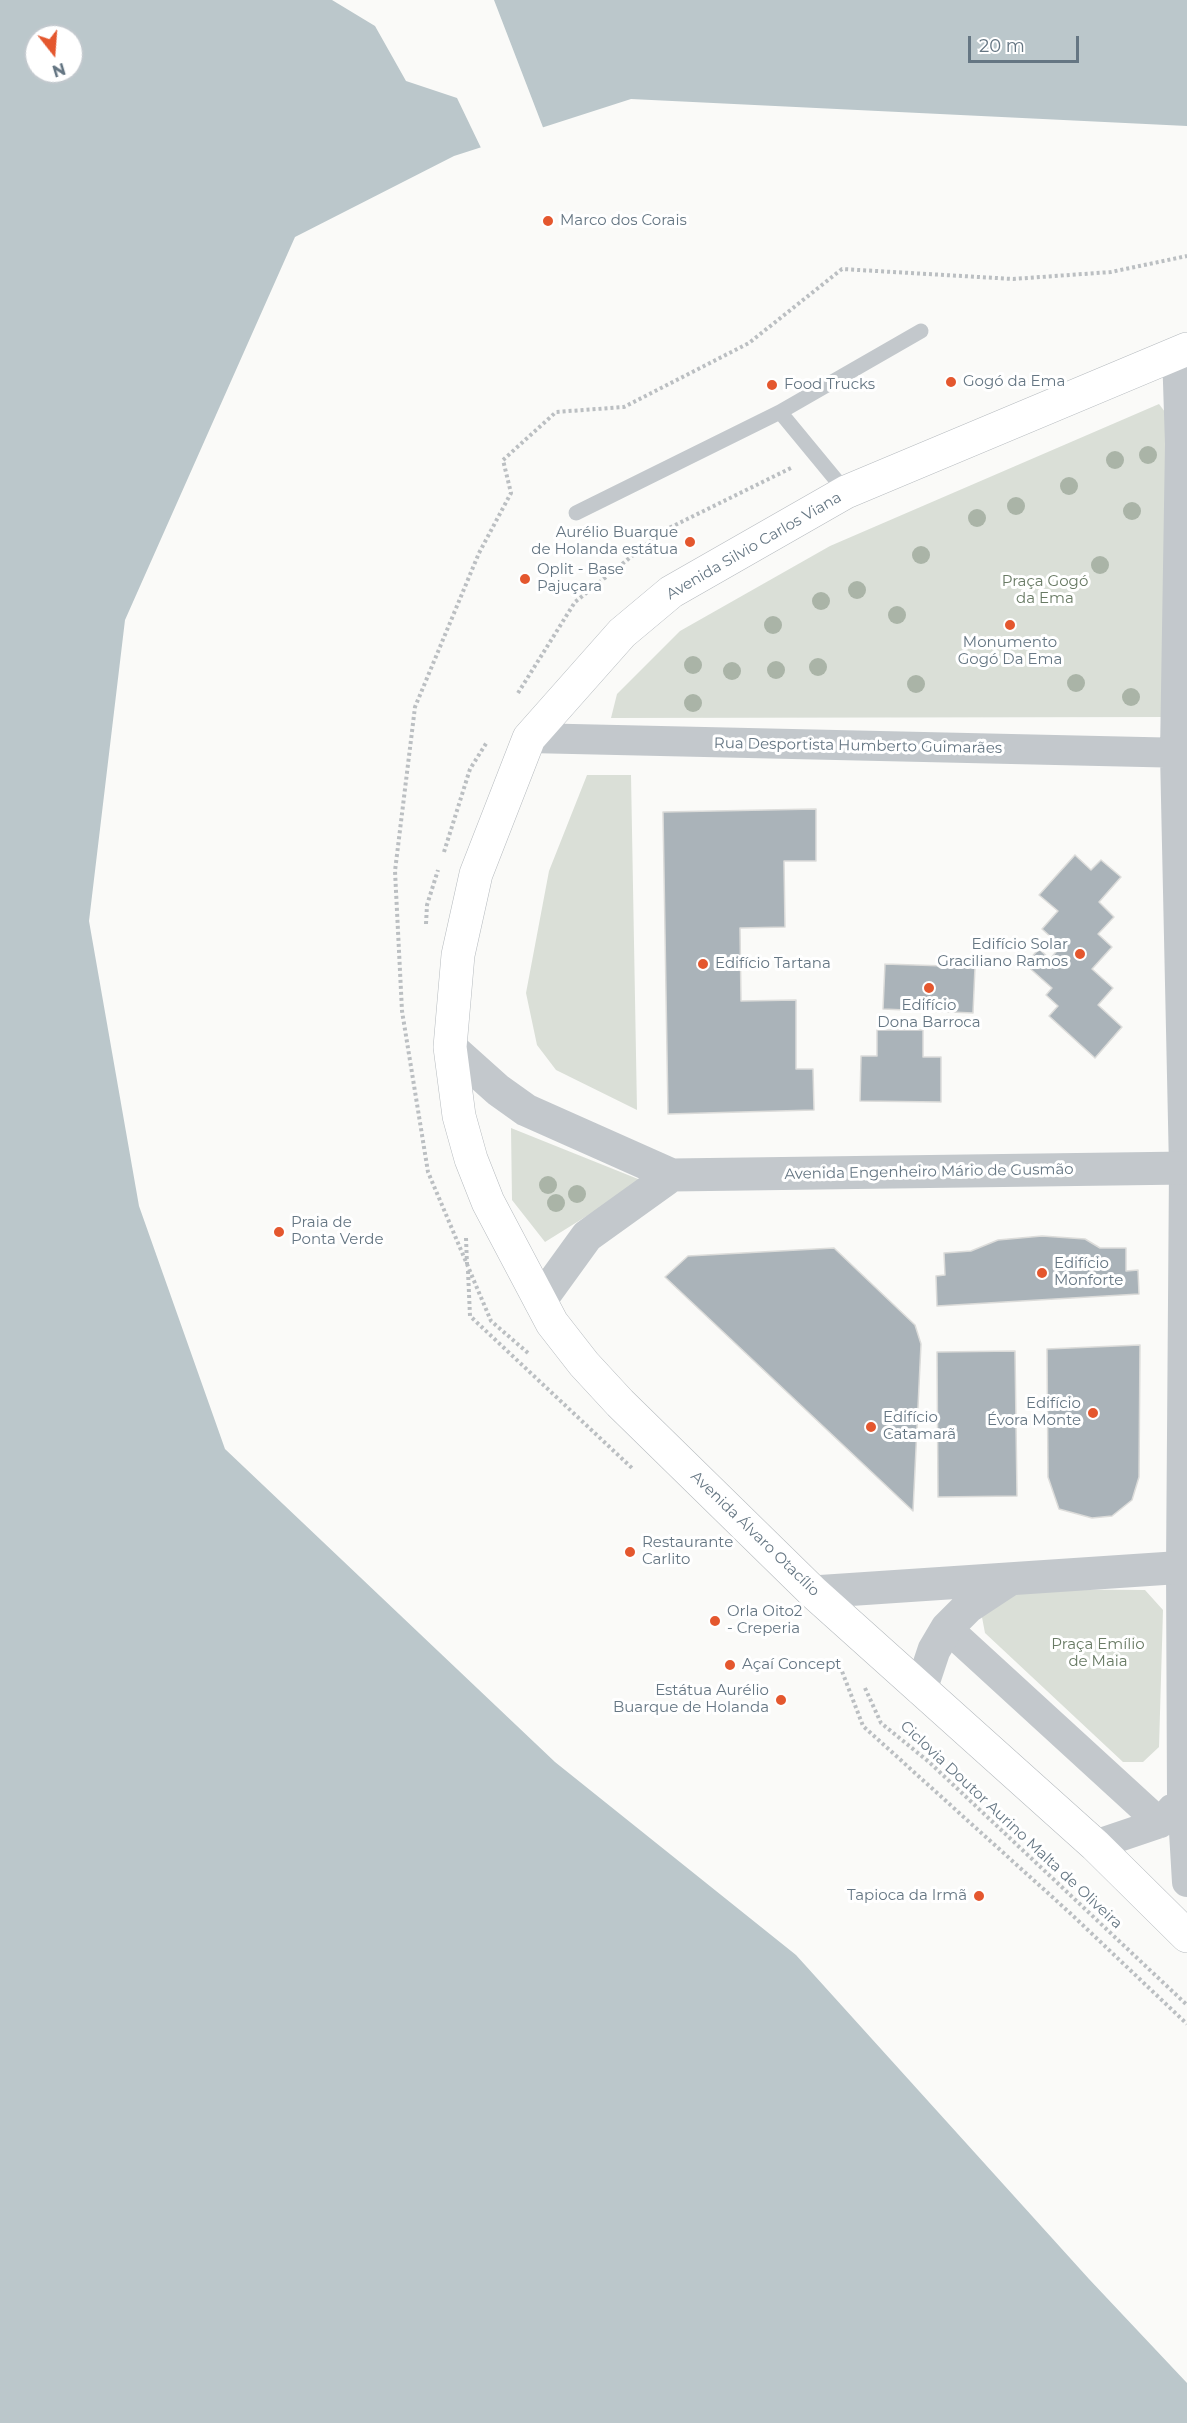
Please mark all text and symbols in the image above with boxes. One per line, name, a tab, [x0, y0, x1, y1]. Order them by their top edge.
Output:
north arrow	[24, 24, 84, 84]
scale bar	[971, 24, 1082, 62]
text: 20 m	[979, 35, 1025, 57]
text: N	[50, 59, 68, 81]
place label: Marco dos Corais	[560, 212, 687, 230]
marker: Marco dos Corais	[541, 214, 555, 228]
place label: Gogó da Ema	[963, 373, 1065, 391]
marker: Gogó da Ema	[944, 375, 958, 389]
place label: Food Trucks	[784, 376, 875, 394]
marker: Food Trucks	[765, 378, 779, 392]
street label: Avenida Silvio Carlos Viana	[663, 488, 845, 604]
place label: Aurélio Buarque de Holanda estátua	[531, 524, 678, 559]
marker: Aurélio Buarque de Holanda estátua	[683, 535, 697, 549]
place label: Oplit - Base Pajuçara	[537, 561, 624, 596]
marker: Oplit - Base Pajuçara	[518, 572, 532, 586]
park label: Praça Gogó da Ema	[1002, 573, 1088, 608]
marker: Monumento Gogó Da Ema	[1003, 618, 1017, 632]
place label: Monumento Gogó Da Ema	[958, 634, 1062, 669]
street label: Rua Desportista Humberto Guimarães	[714, 734, 1002, 758]
place label: Edifício Solar Graciliano Ramos	[937, 936, 1068, 971]
marker: Edifício Solar Graciliano Ramos	[1073, 947, 1087, 961]
place label: Edifício Tartana	[715, 955, 831, 973]
marker: Edifício Tartana	[696, 957, 710, 971]
marker: Edifício Dona Barroca	[922, 981, 936, 995]
place label: Edifício Dona Barroca	[877, 997, 981, 1032]
street label: Avenida Engenheiro Mário de Gusmão	[784, 1160, 1074, 1184]
place label: Praia de Ponta Verde	[291, 1214, 383, 1249]
marker: Praia de Ponta Verde	[272, 1225, 286, 1239]
place label: Edifício Monforte	[1054, 1255, 1123, 1290]
marker: Edifício Monforte	[1035, 1266, 1049, 1280]
place label: Edifício Évora Monte	[987, 1395, 1081, 1430]
marker: Edifício Évora Monte	[1086, 1406, 1100, 1420]
place label: Edifício Catamarã	[883, 1409, 956, 1444]
marker: Edifício Catamarã	[864, 1420, 878, 1434]
street label: Avenida Álvaro Otacílio	[687, 1468, 823, 1600]
place label: Restaurante Carlito	[642, 1534, 733, 1569]
marker: Restaurante Carlito	[623, 1545, 637, 1559]
place label: Orla Oito2 - Creperia	[727, 1603, 802, 1638]
marker: Orla Oito2 - Creperia	[708, 1614, 722, 1628]
park label: Praça Emílio de Maia	[1051, 1636, 1145, 1671]
place label: Açaí Concept	[742, 1656, 841, 1674]
marker: Açaí Concept	[723, 1658, 737, 1672]
place label: Estátua Aurélio Buarque de Holanda	[613, 1682, 769, 1717]
marker: Estátua Aurélio Buarque de Holanda	[774, 1693, 788, 1707]
street label: Ciclovia Doutor Aurino Malta de Oliveira	[896, 1717, 1126, 1933]
place label: Tapioca da Irmã	[847, 1887, 967, 1905]
marker: Tapioca da Irmã	[972, 1889, 986, 1903]

